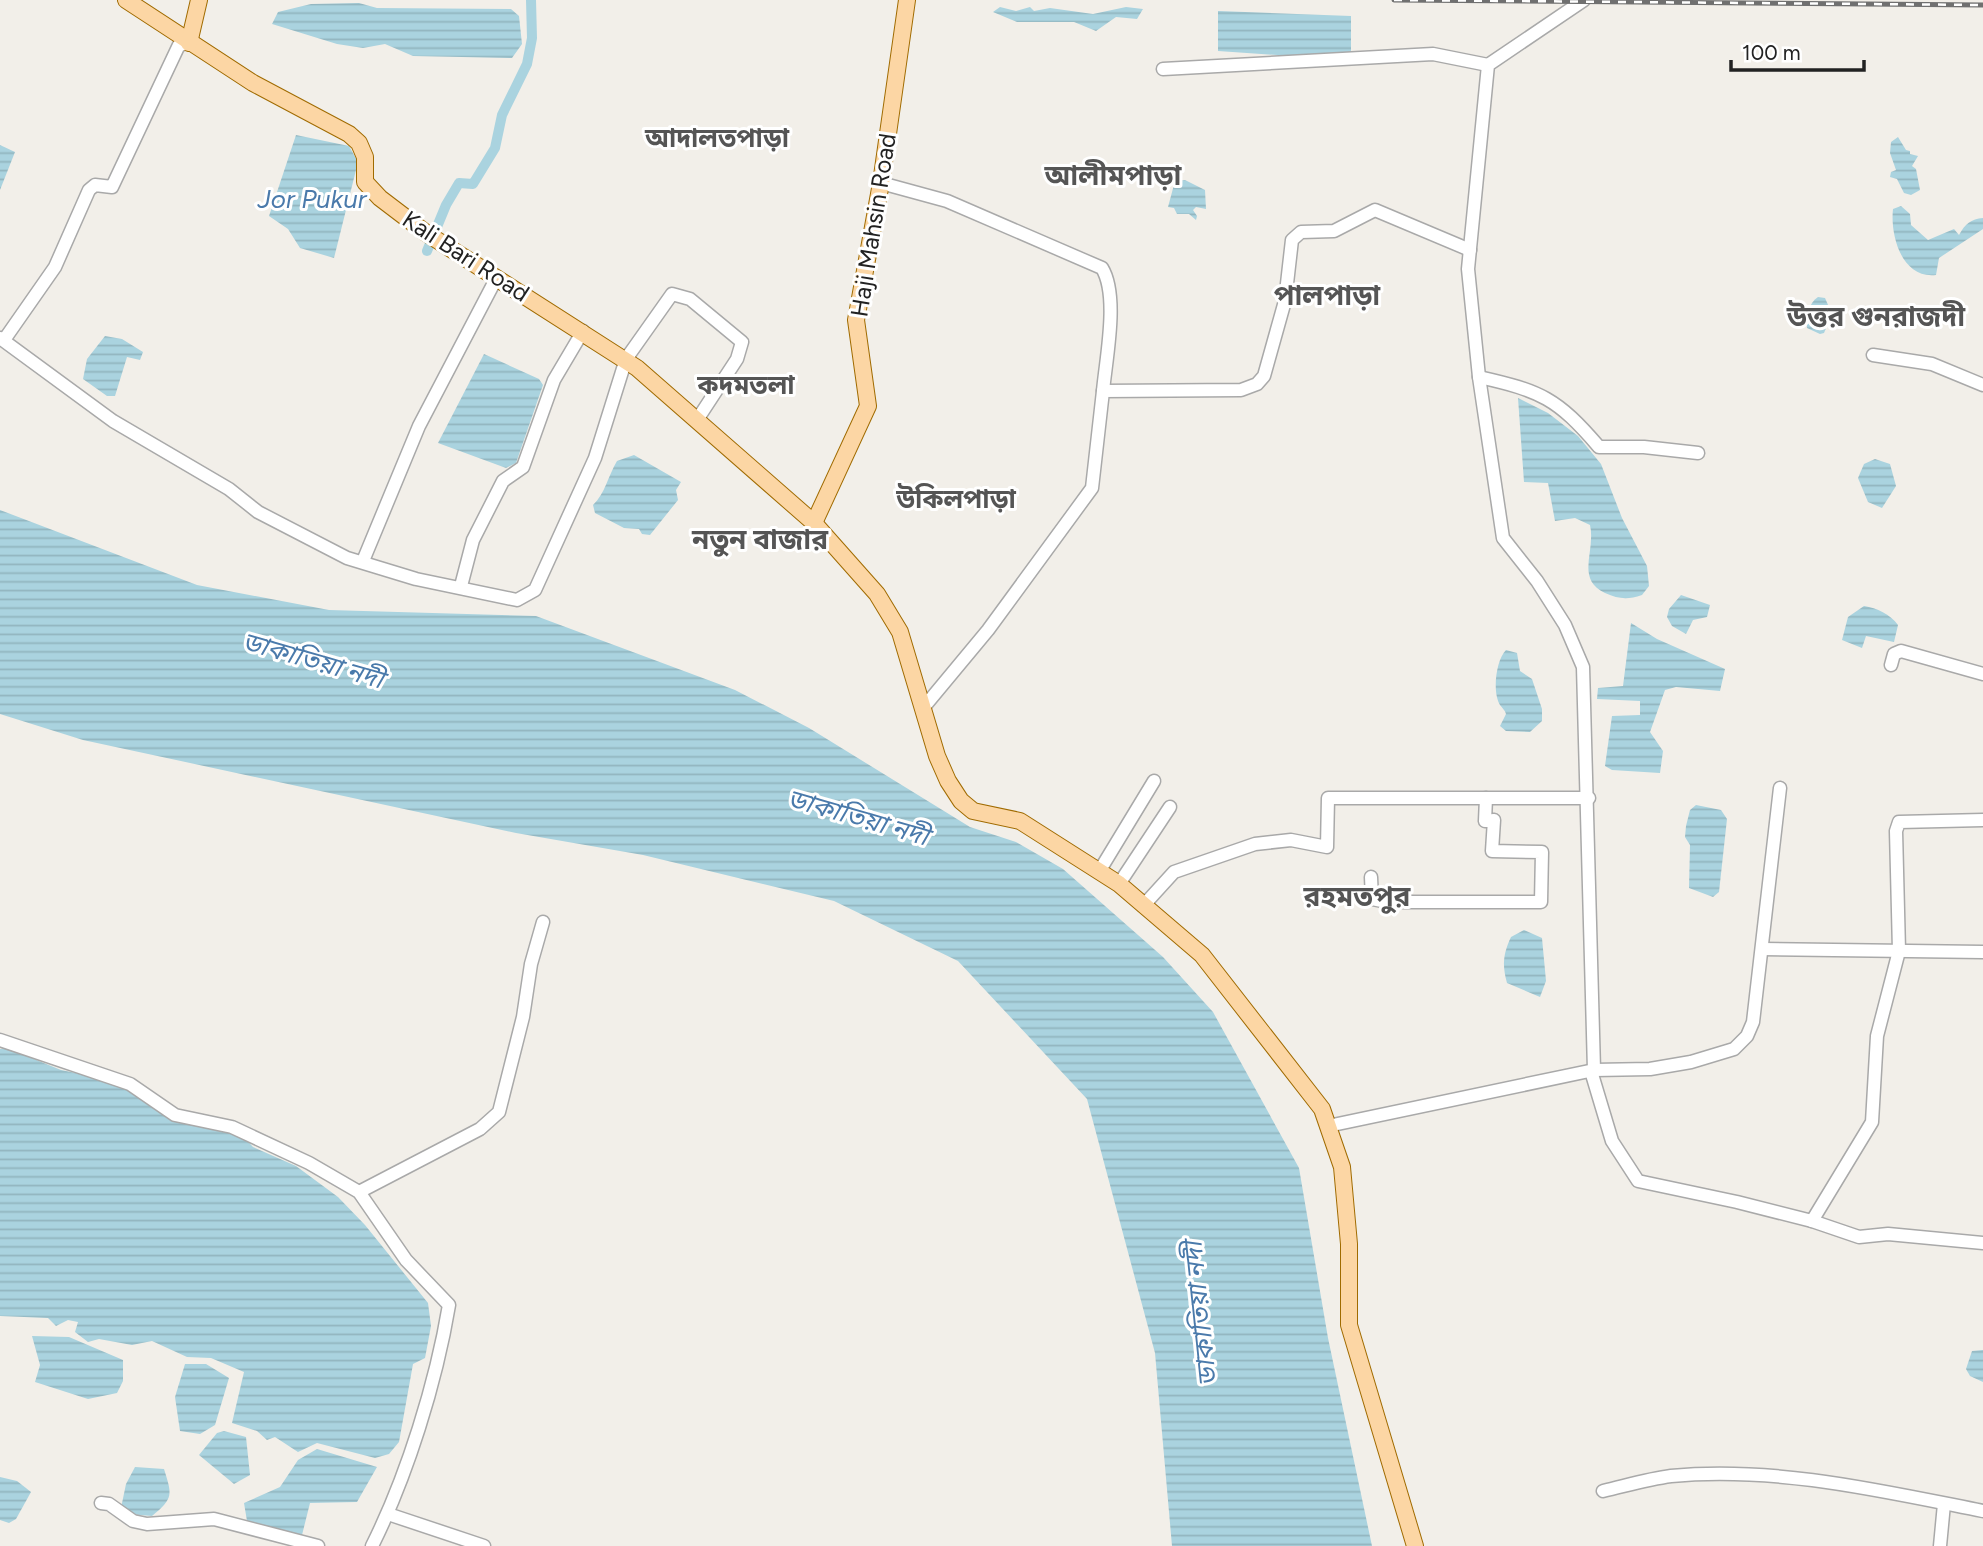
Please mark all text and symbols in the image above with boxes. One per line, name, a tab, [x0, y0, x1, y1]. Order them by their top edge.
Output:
scale bar	[1731, 28, 1864, 72]
text: 100 m	[1742, 40, 1801, 65]
district label: আদালতপাড়া	[644, 122, 790, 154]
street label: Haji Mahsin Road	[844, 131, 902, 319]
district label: আলীমপাড়া	[1044, 158, 1183, 192]
water label: Jor Pukur	[256, 183, 368, 215]
street label: Kali Bari Road	[397, 204, 535, 308]
district label: পালপাড়া	[1274, 278, 1381, 312]
district label: উত্তর গুনরাজদী	[1786, 299, 1966, 333]
district label: কদমতলা	[696, 369, 795, 401]
district label: উকিলপাড়া	[895, 483, 1016, 515]
district label: নতুন বাজার	[691, 522, 829, 557]
water label: ডাকাতিয়া নদী	[239, 625, 392, 697]
water label: ডাকাতিয়া নদী	[784, 782, 937, 854]
district label: রহমতপুর	[1303, 879, 1412, 914]
water label: ডাকাতিয়া নদী	[1176, 1235, 1224, 1388]

